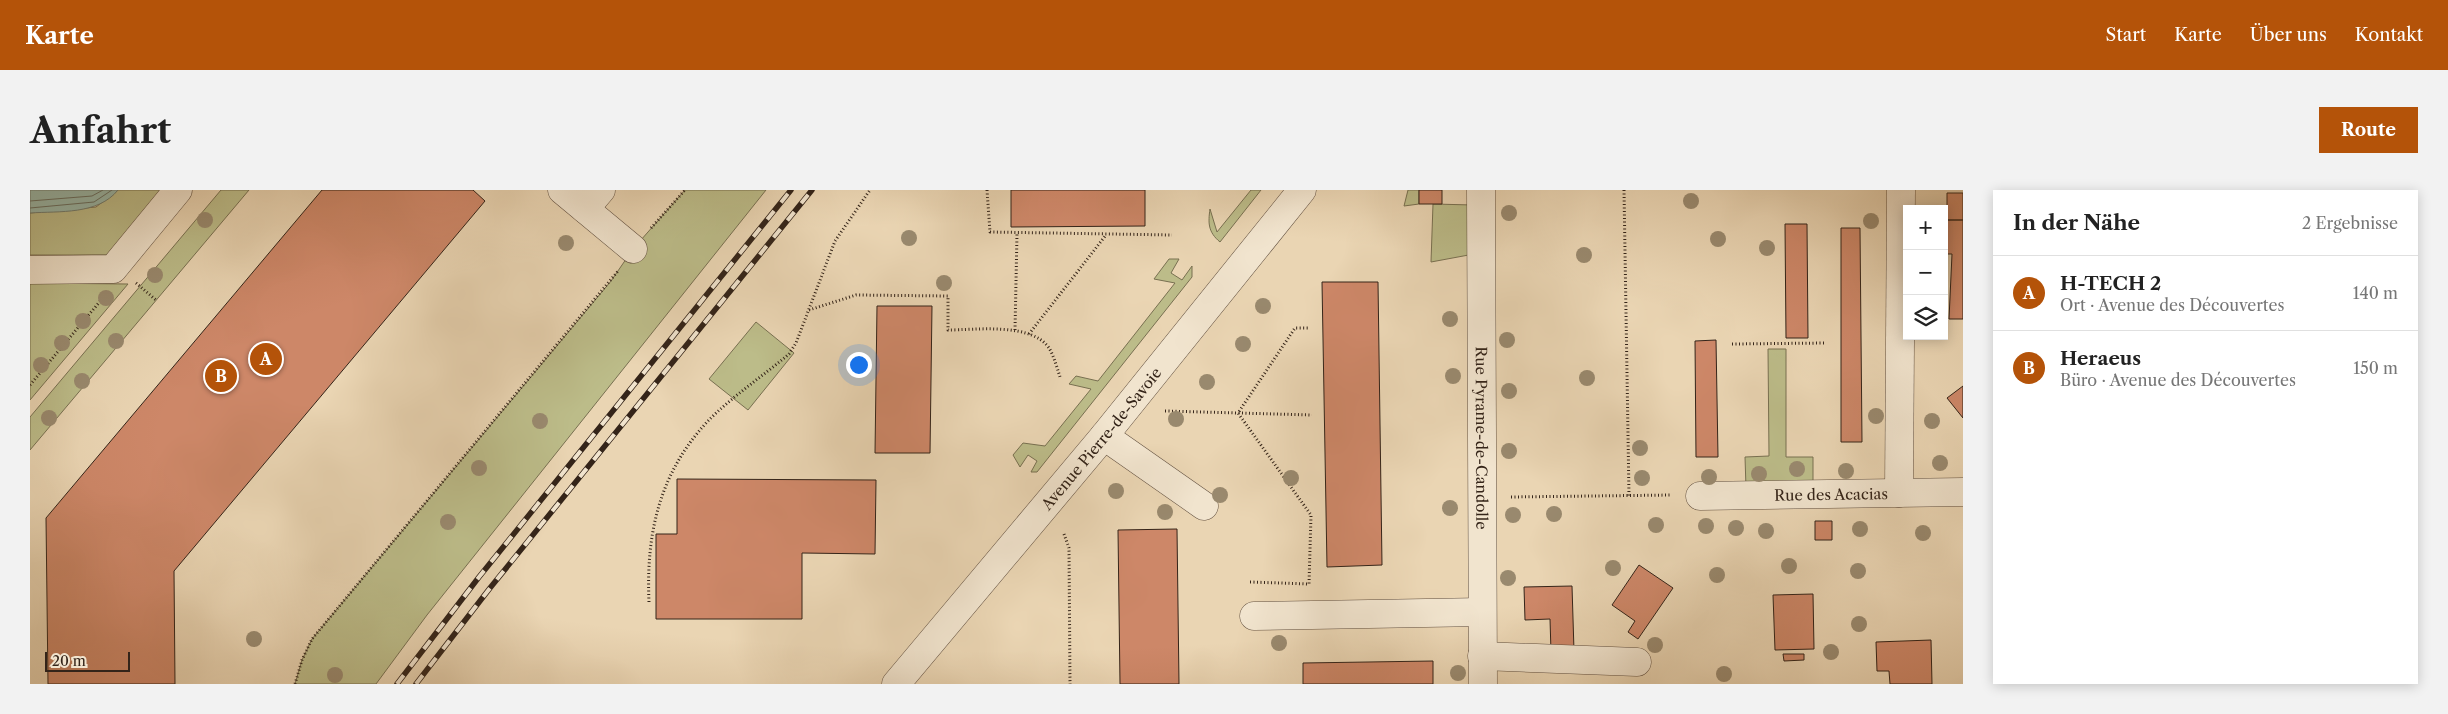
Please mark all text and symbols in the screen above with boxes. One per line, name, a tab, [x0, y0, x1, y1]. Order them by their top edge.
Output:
text: Karte	[25, 21, 94, 50]
text: Start	[2106, 24, 2146, 46]
text: Karte	[2174, 24, 2222, 46]
text: Über uns	[2250, 24, 2327, 46]
text: Kontakt	[2355, 24, 2423, 46]
button: Route	[2319, 107, 2418, 153]
text: Anfahrt	[30, 109, 171, 152]
map controls	[1903, 205, 1948, 340]
button: +	[1903, 205, 1948, 250]
text: In der Nähe	[2013, 210, 2140, 235]
text: 2 Ergebnisse	[2302, 213, 2398, 233]
button: −	[1903, 250, 1948, 295]
text: H-TECH 2	[2060, 272, 2161, 295]
text: A	[2023, 283, 2035, 303]
text: 140 m	[2353, 283, 2398, 303]
button: layers	[1903, 295, 1948, 340]
text: Ort · Avenue des Découvertes	[2060, 295, 2284, 315]
pin: A	[250, 340, 282, 378]
street label: Rue Pyrame-de-Candolle	[1472, 346, 1492, 530]
text: Heraeus	[2060, 347, 2141, 370]
your location	[846, 352, 872, 378]
pin: B	[205, 357, 237, 395]
text: B	[2023, 358, 2035, 378]
text: 150 m	[2353, 358, 2398, 378]
street label: Avenue Pierre-de-Savoie	[1036, 363, 1165, 514]
text: Büro · Avenue des Découvertes	[2060, 370, 2296, 390]
street label: Rue des Acacias	[1774, 484, 1888, 504]
scale bar	[45, 649, 130, 672]
text: 20 m	[52, 652, 86, 670]

